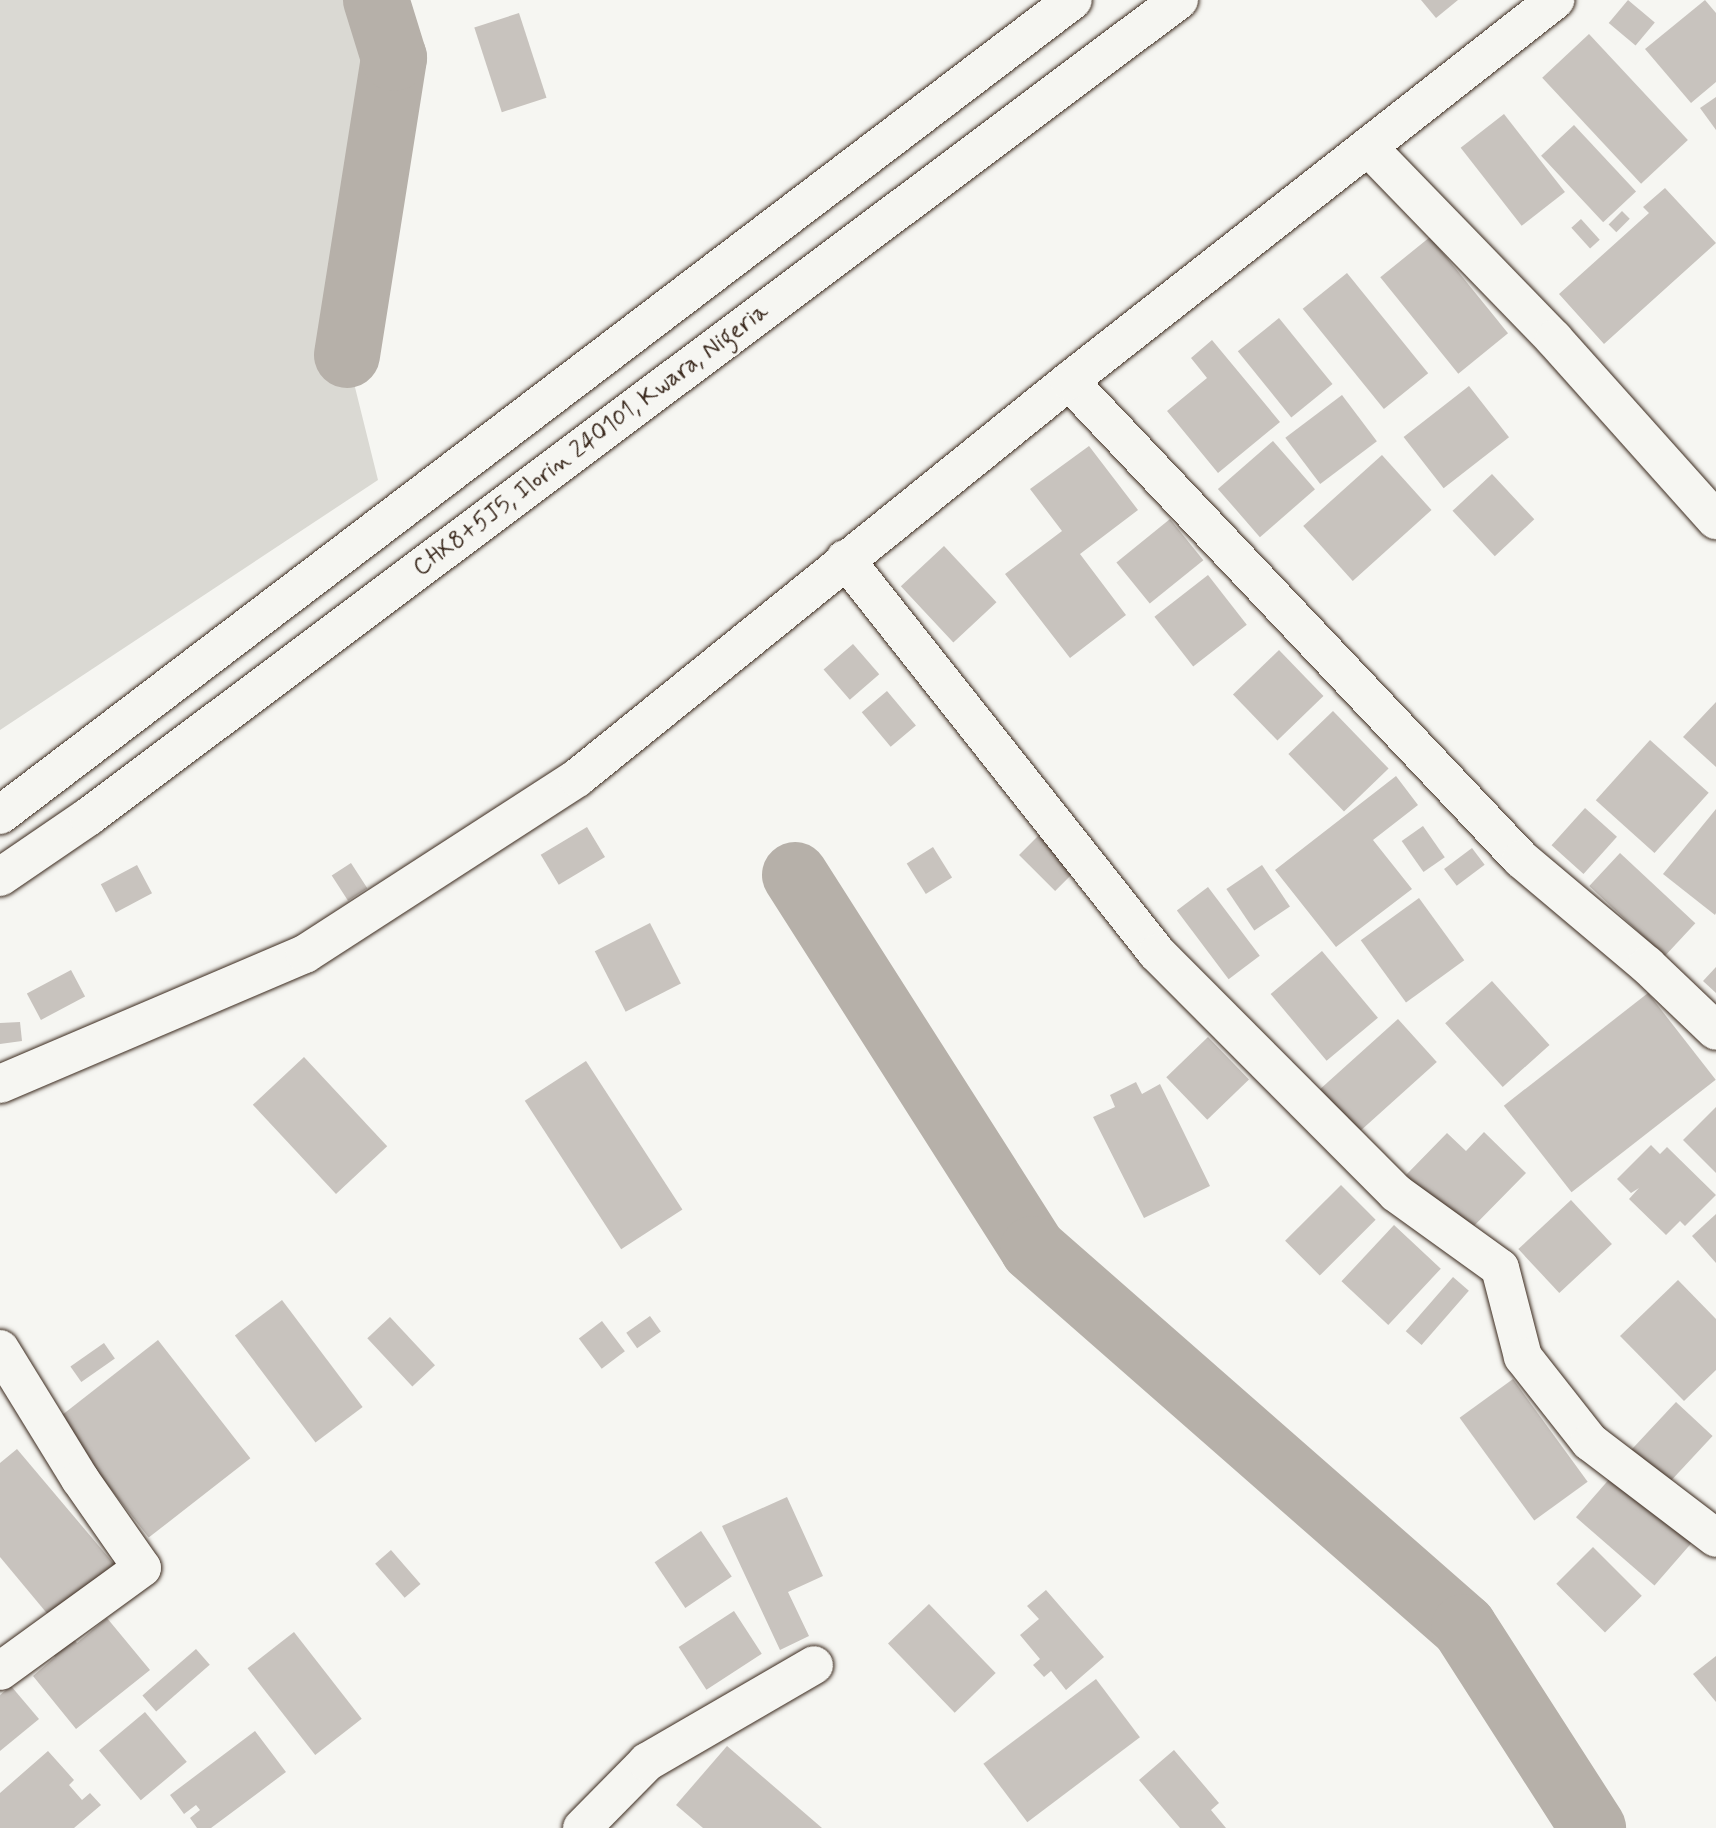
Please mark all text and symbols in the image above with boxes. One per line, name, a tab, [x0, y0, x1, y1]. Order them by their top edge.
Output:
street label: CHX8+5J5, Ilorin 240101, Kwara, Nigeria	[409, 298, 773, 582]

